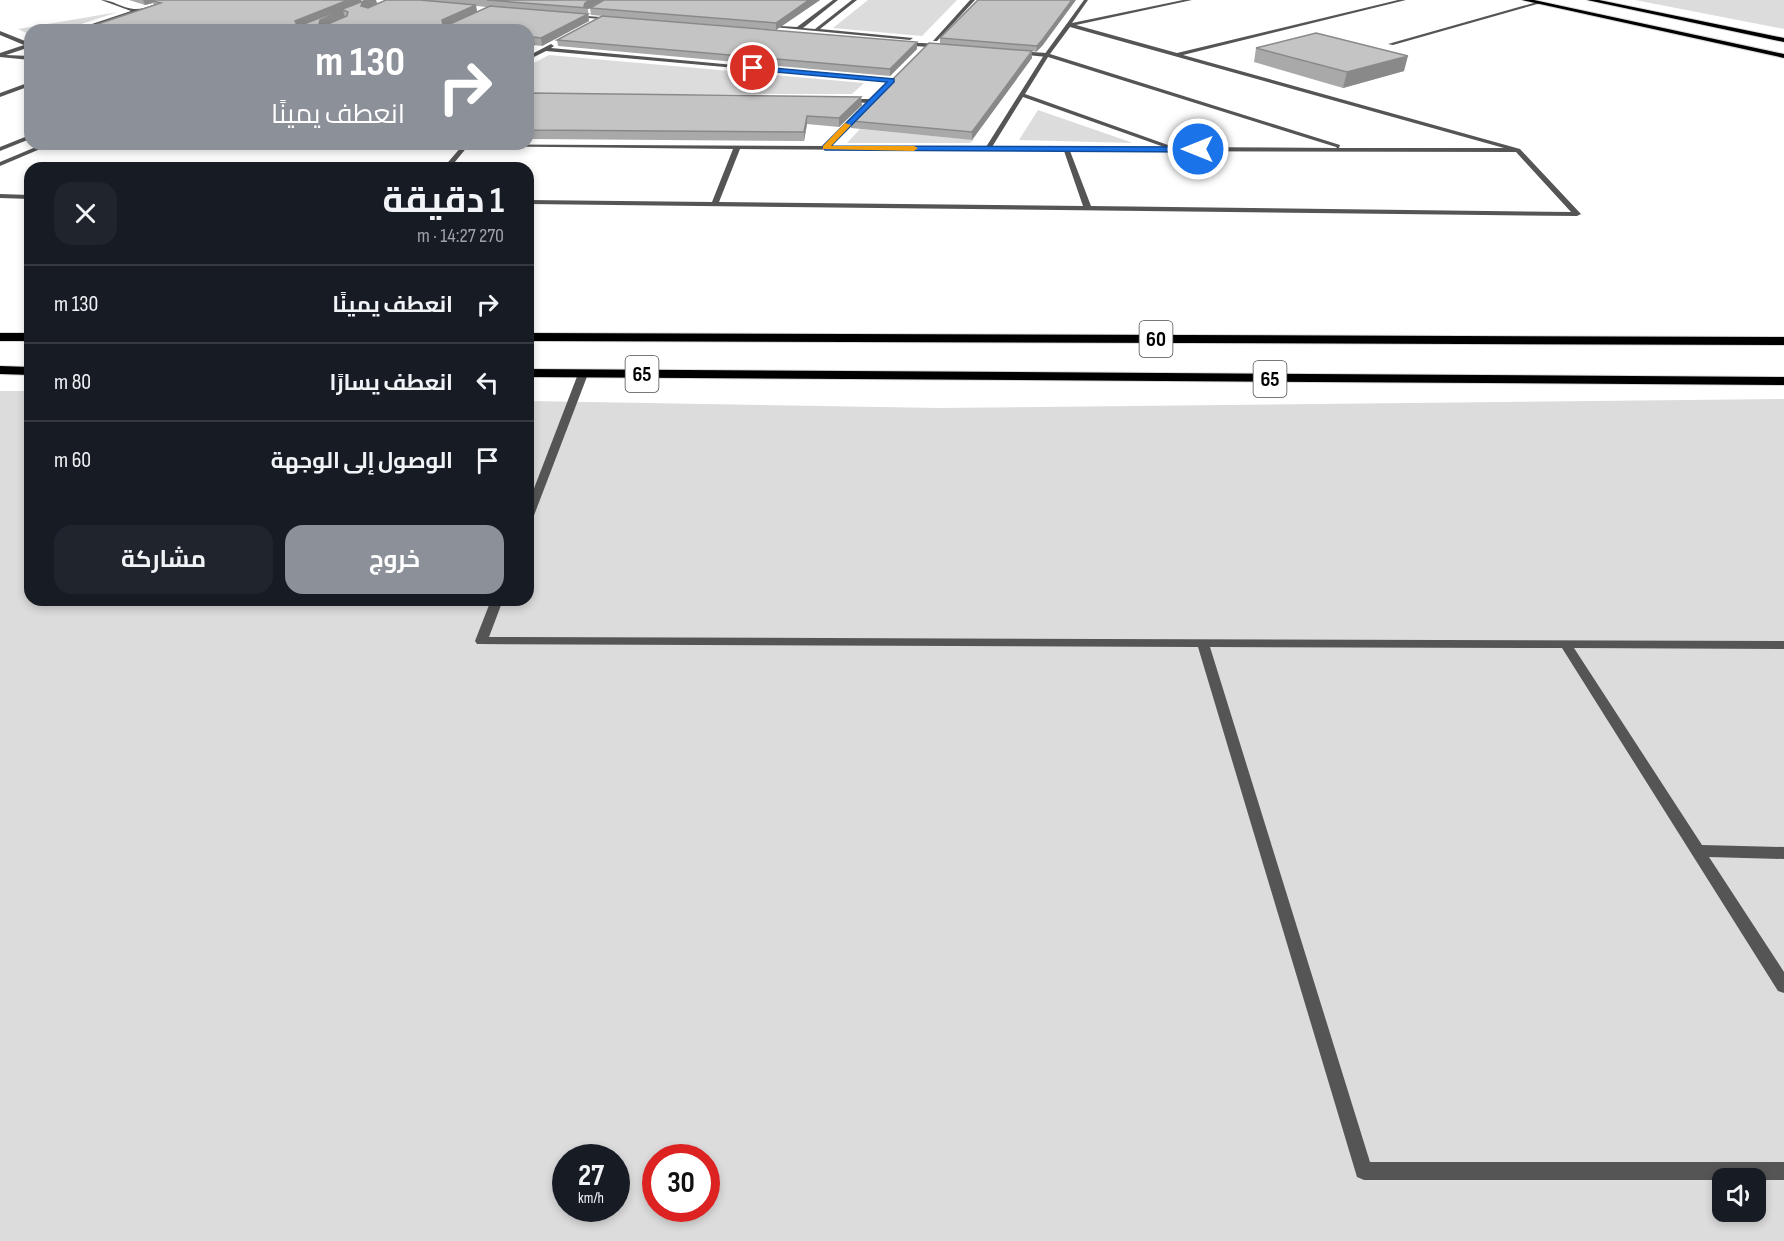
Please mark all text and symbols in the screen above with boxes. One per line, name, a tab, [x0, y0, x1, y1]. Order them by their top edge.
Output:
text: 130 m	[315, 37, 405, 88]
pin	[727, 42, 778, 93]
icon: right	[426, 48, 504, 126]
icon: arrive	[736, 51, 769, 84]
text: انعطف يمينًا	[271, 99, 405, 131]
position arrow	[1166, 117, 1230, 181]
text: 1 دقيقة	[382, 180, 504, 223]
button: close	[54, 182, 117, 245]
text: 270 m · 14:27	[417, 224, 504, 248]
icon: right	[471, 288, 504, 321]
text: 130 m	[54, 291, 98, 318]
text: انعطف يمينًا	[332, 292, 453, 319]
road number: 60	[1140, 321, 1172, 357]
road number: 65	[626, 356, 658, 392]
road number: 65	[1254, 361, 1286, 397]
icon: left	[471, 366, 504, 399]
text: 80 m	[54, 369, 91, 396]
text: انعطف يسارًا	[330, 370, 453, 397]
icon: arrive	[471, 444, 504, 477]
text: 60 m	[54, 447, 91, 474]
text: الوصول إلى الوجهة	[271, 448, 453, 475]
button: مشاركة	[54, 525, 273, 594]
button: خروج	[285, 525, 504, 594]
speed limit sign: 30	[642, 1144, 720, 1222]
text: 27	[578, 1158, 604, 1194]
map controls	[1712, 1168, 1766, 1222]
button: sound	[1712, 1168, 1766, 1222]
text: km/h	[578, 1189, 604, 1208]

